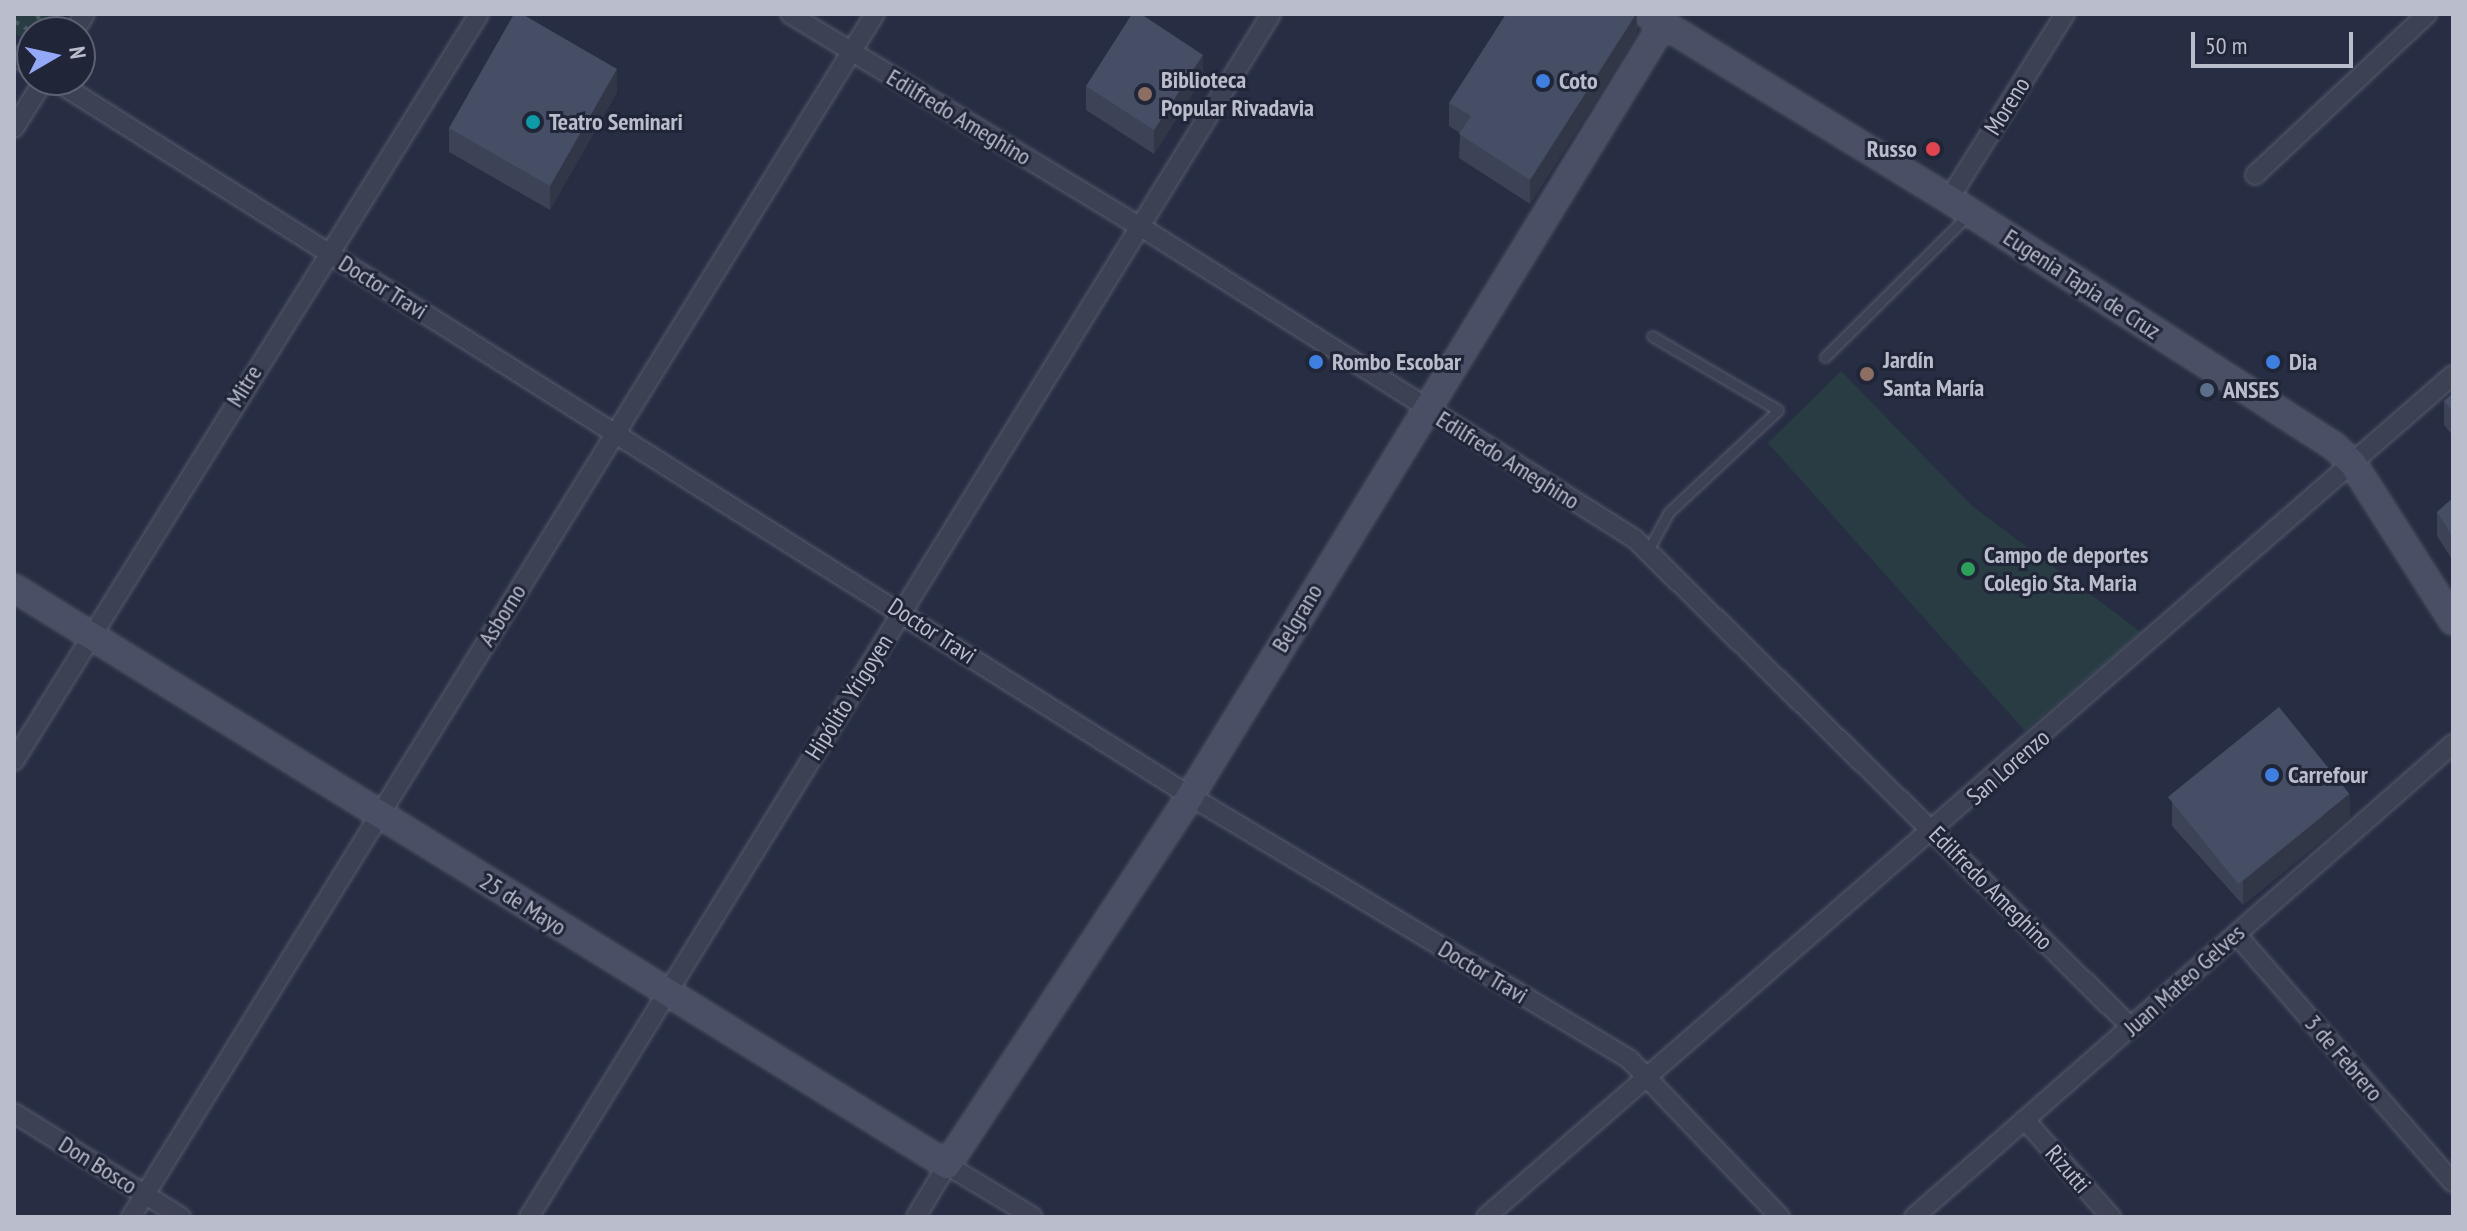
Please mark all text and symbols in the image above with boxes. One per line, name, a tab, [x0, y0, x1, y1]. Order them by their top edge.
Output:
north arrow	[16, 16, 96, 96]
scale bar	[2195, 16, 2357, 66]
text: 50 m	[2205, 30, 2247, 61]
text: N	[63, 44, 92, 61]
street label: Edilfredo Ameghino	[881, 62, 1037, 172]
place label: Biblioteca Popular Rivadavia	[1161, 66, 1314, 122]
place label: Coto	[1559, 67, 1598, 95]
marker: Coto	[1534, 72, 1552, 90]
street label: Moreno	[1978, 72, 2036, 140]
marker: Biblioteca Popular Rivadavia	[1136, 85, 1154, 103]
place label: Teatro Seminari	[549, 108, 683, 136]
marker: Teatro Seminari	[524, 113, 542, 131]
place label: Russo	[1867, 135, 1917, 163]
marker: Russo	[1924, 140, 1942, 158]
street label: Eugenia Tapia de Cruz	[1998, 222, 2166, 346]
street label: Doctor Travi	[333, 248, 433, 326]
place label: Jardín Santa María	[1883, 346, 1984, 402]
place label: Rombo Escobar	[1332, 348, 1461, 376]
place label: Dia	[2289, 348, 2317, 376]
marker: Rombo Escobar	[1307, 353, 1325, 371]
marker: Dia	[2264, 353, 2282, 371]
street label: Mitre	[220, 360, 268, 412]
marker: Jardín Santa María	[1858, 365, 1876, 383]
place label: ANSES	[2223, 376, 2279, 404]
marker: ANSES	[2198, 381, 2216, 399]
street label: Edilfredo Ameghino	[1431, 404, 1585, 516]
place label: Campo de deportes Colegio Sta. Maria	[1984, 541, 2148, 597]
marker: Campo de deportes Colegio Sta. Maria	[1959, 560, 1977, 578]
street label: Asborno	[472, 579, 532, 651]
street label: Belgrano	[1266, 579, 1328, 657]
street label: Doctor Travi	[883, 592, 981, 670]
street label: Hipólito Yrigoyen	[799, 629, 899, 765]
street label: San Lorenzo	[1961, 723, 2055, 811]
place label: Carrefour	[2288, 761, 2368, 789]
marker: Carrefour	[2263, 766, 2281, 784]
street label: Edilfredo Ameghino	[1923, 820, 2059, 956]
street label: 25 de Mayo	[475, 866, 571, 942]
street label: Juan Mateo Gelves	[2118, 918, 2250, 1042]
street label: Doctor Travi	[1433, 934, 1533, 1010]
street label: 3 de Febrero	[2299, 1009, 2389, 1107]
street label: Don Bosco	[54, 1130, 142, 1200]
street label: Rizutti	[2039, 1139, 2097, 1199]

